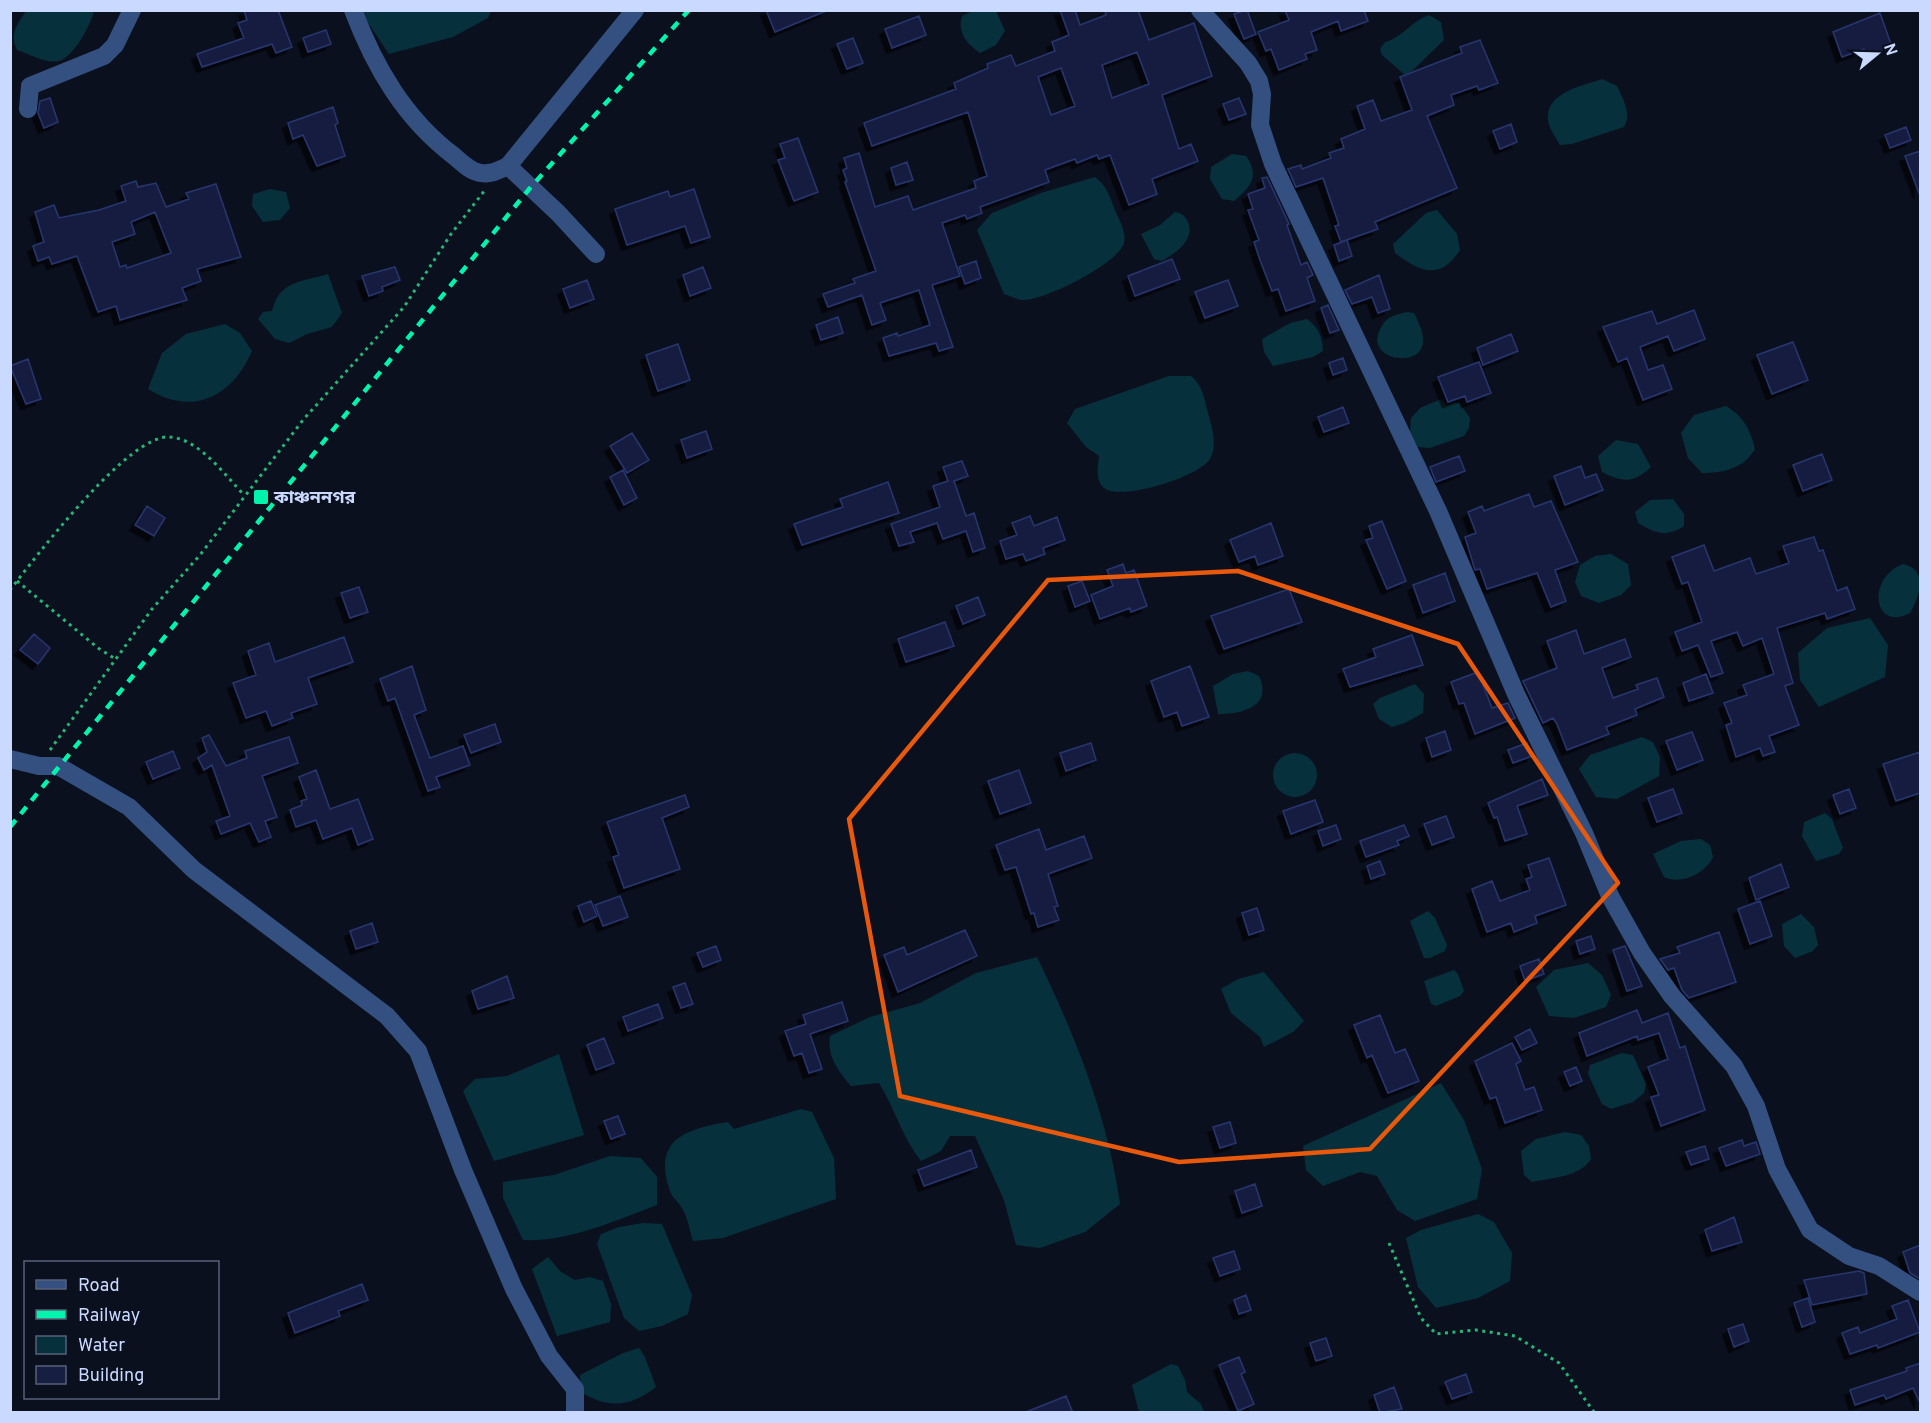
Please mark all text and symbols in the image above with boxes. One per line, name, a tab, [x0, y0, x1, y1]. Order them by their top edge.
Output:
north arrow	[1847, 24, 1907, 84]
text: N	[1878, 41, 1901, 58]
place label: কাঞ্চননগর	[273, 487, 357, 510]
marker: কাঞ্চননগর	[252, 488, 270, 506]
legend	[24, 1261, 219, 1399]
text: Road	[78, 1275, 120, 1298]
text: Railway	[78, 1305, 140, 1328]
text: Water	[78, 1335, 125, 1358]
text: Building	[78, 1365, 144, 1388]

